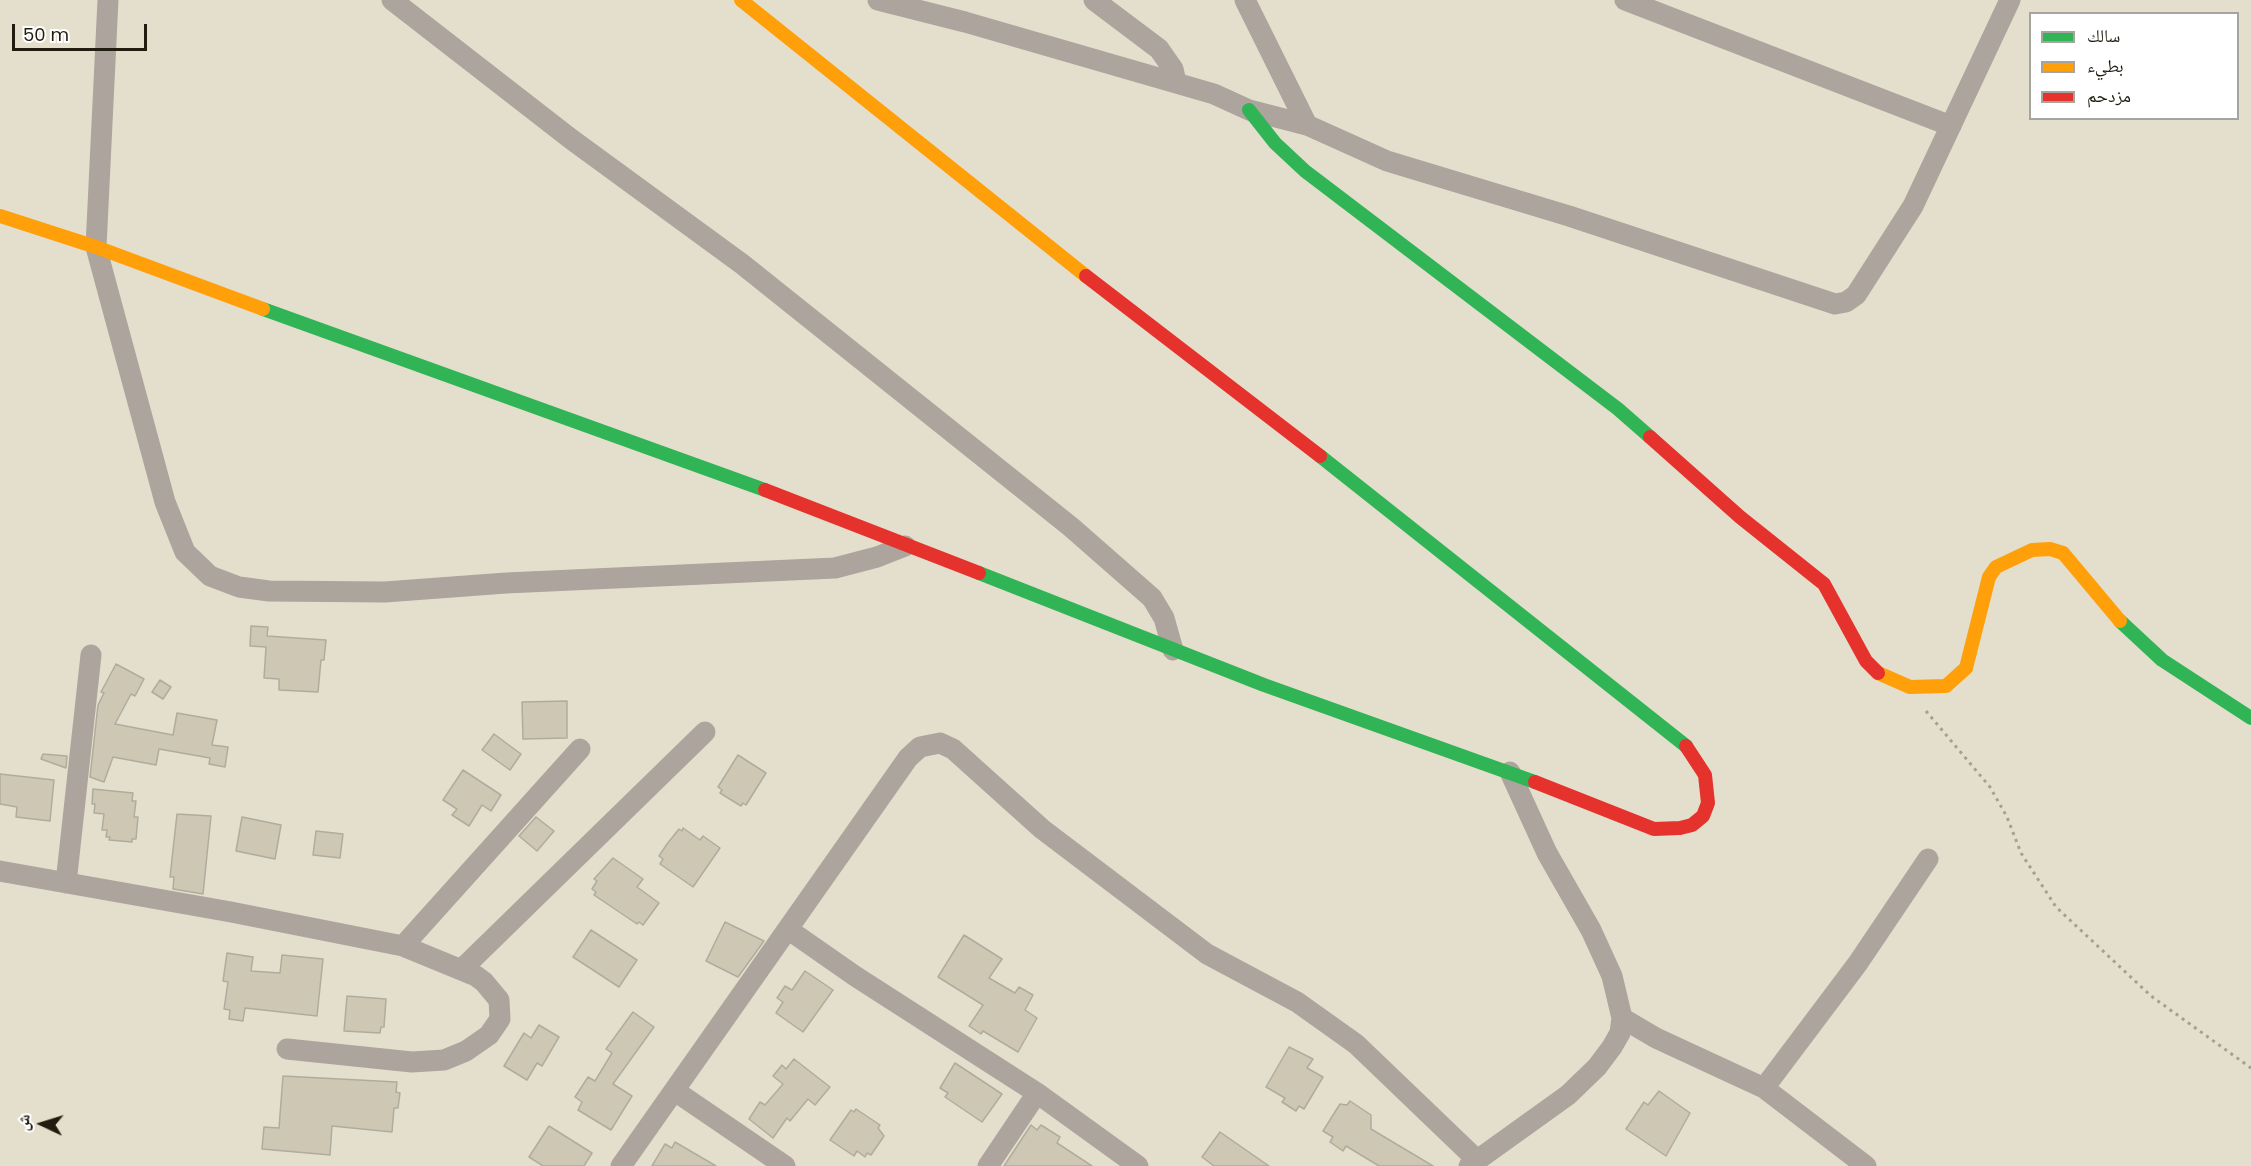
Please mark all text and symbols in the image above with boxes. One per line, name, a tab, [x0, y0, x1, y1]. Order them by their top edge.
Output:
scale bar	[15, 12, 150, 50]
legend	[2029, 12, 2239, 120]
text: 50 m	[23, 22, 69, 47]
text: سالك	[2087, 23, 2120, 48]
text: بطيء	[2087, 53, 2124, 78]
text: مزدحم	[2087, 83, 2131, 108]
north arrow	[12, 1094, 72, 1154]
text: ش	[11, 1113, 36, 1132]

